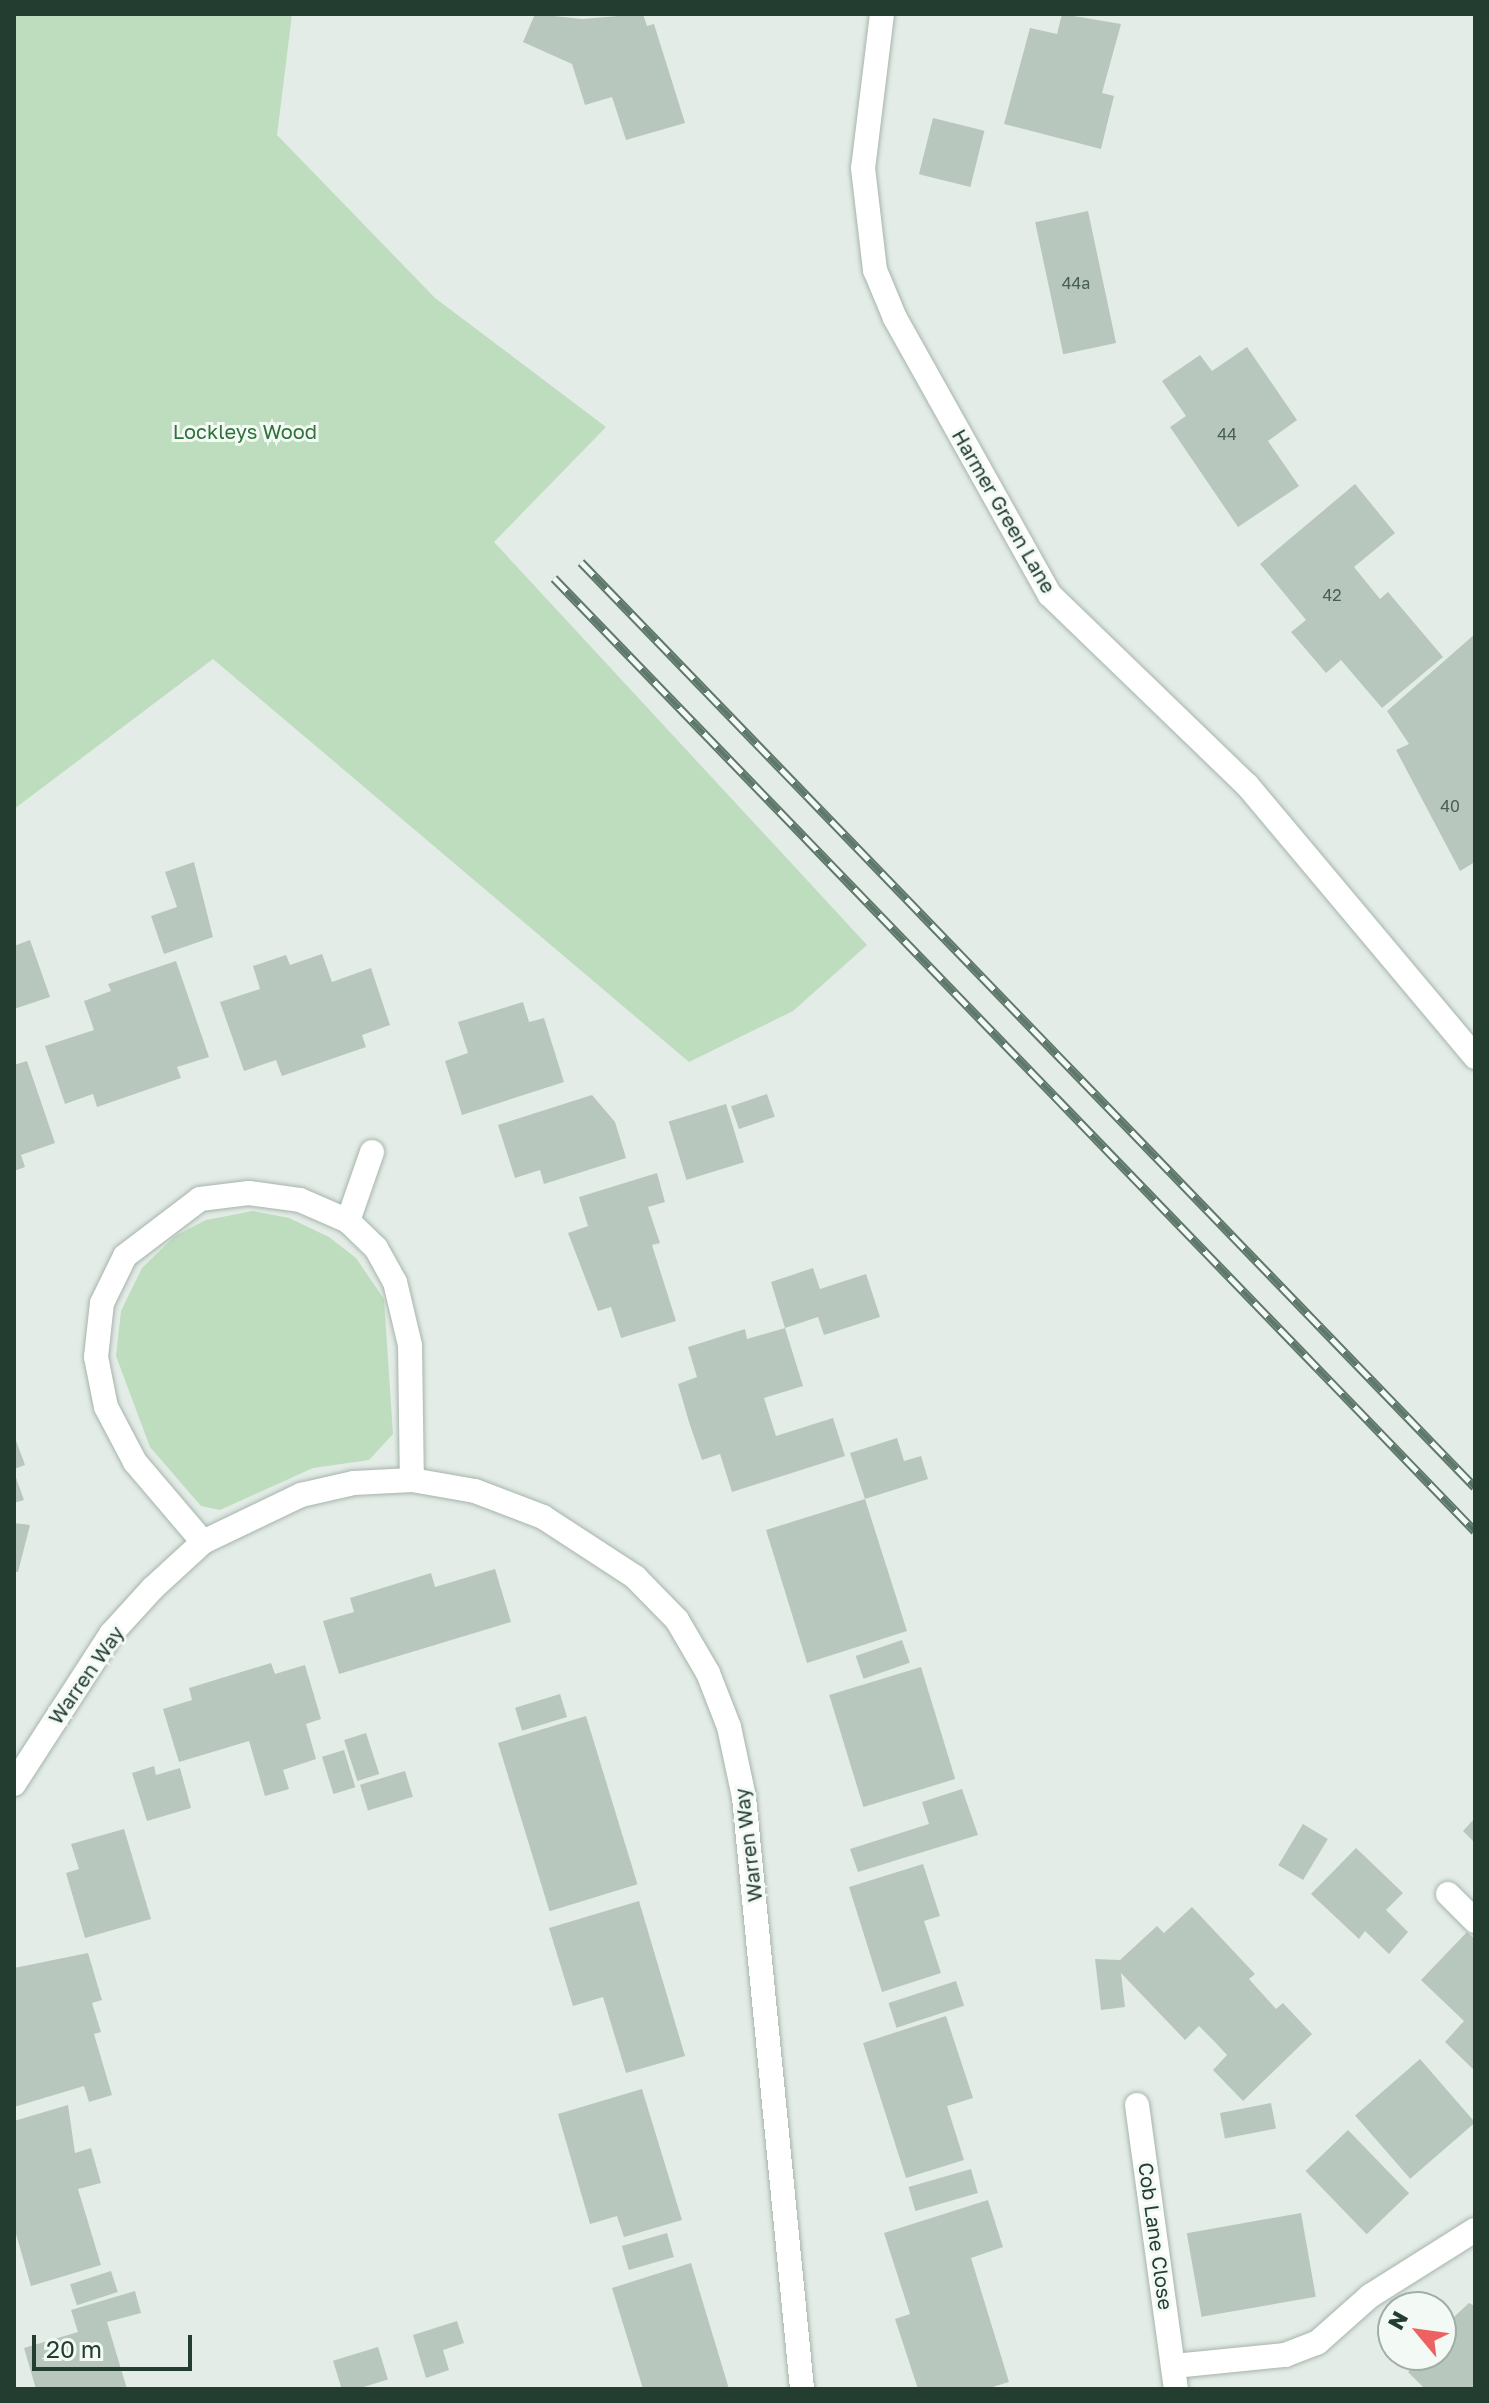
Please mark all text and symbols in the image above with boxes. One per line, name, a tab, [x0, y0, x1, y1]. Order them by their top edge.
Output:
house number: 44a	[1062, 273, 1090, 293]
park label: Lockleys Wood	[173, 419, 317, 443]
house number: 44	[1217, 424, 1237, 444]
street label: Harmer Green Lane	[947, 425, 1061, 597]
house number: 42	[1322, 585, 1342, 605]
house number: 40	[1440, 796, 1460, 816]
street label: Warren Way	[43, 1621, 129, 1729]
street label: Warren Way	[729, 1787, 767, 1903]
street label: Cob Lane Close	[1134, 2161, 1178, 2311]
north arrow	[1377, 2291, 1457, 2371]
text: N	[1381, 2306, 1413, 2334]
scale bar	[36, 2319, 196, 2369]
text: 20 m	[46, 2334, 102, 2363]

